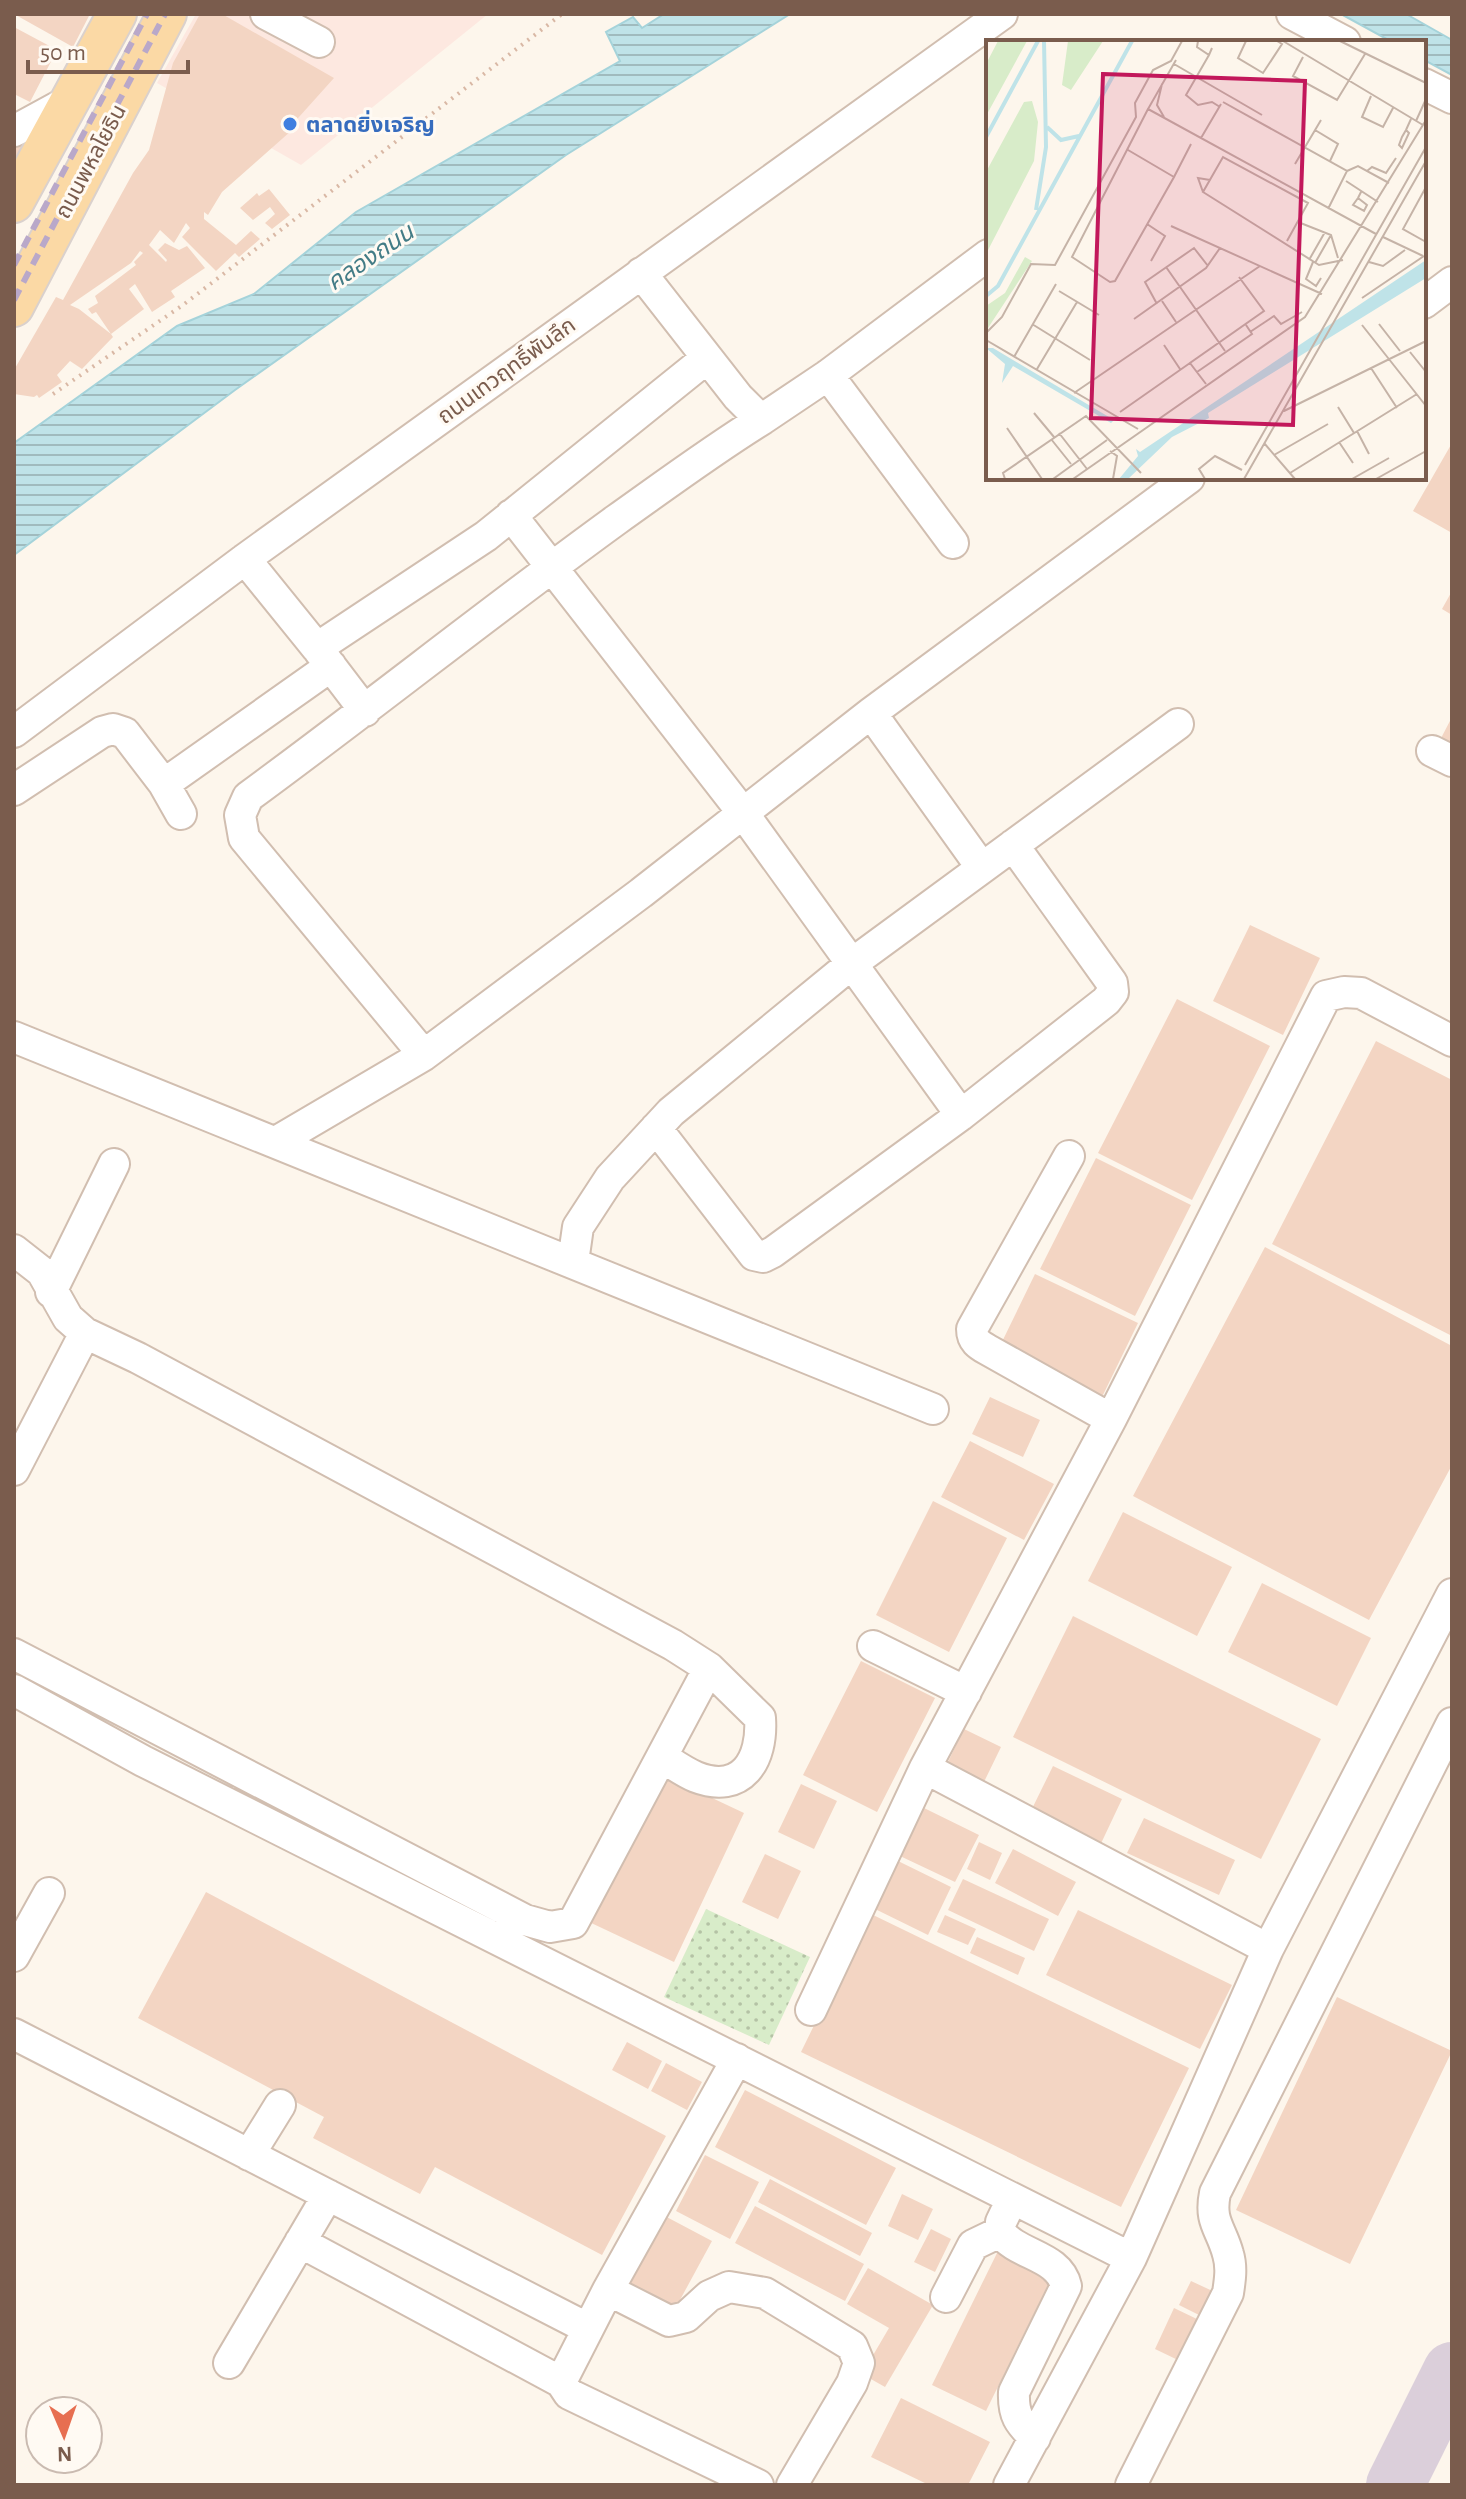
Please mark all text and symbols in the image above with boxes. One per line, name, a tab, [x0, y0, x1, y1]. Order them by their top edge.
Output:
scale bar	[28, 24, 188, 74]
inset map	[986, 40, 1426, 480]
text: 50 m	[40, 41, 86, 65]
street label: ถนนพหลโยธิน	[52, 101, 130, 222]
place label: ตลาดยิ่งเจริญ	[306, 110, 435, 136]
marker: ตลาดยิ่งเจริญ	[281, 115, 299, 133]
water label: คลองถนน	[323, 219, 419, 295]
street label: ถนนเทวฤทธิ์พันลึก	[432, 312, 579, 428]
north arrow	[24, 2395, 104, 2475]
text: N	[57, 2443, 73, 2465]

